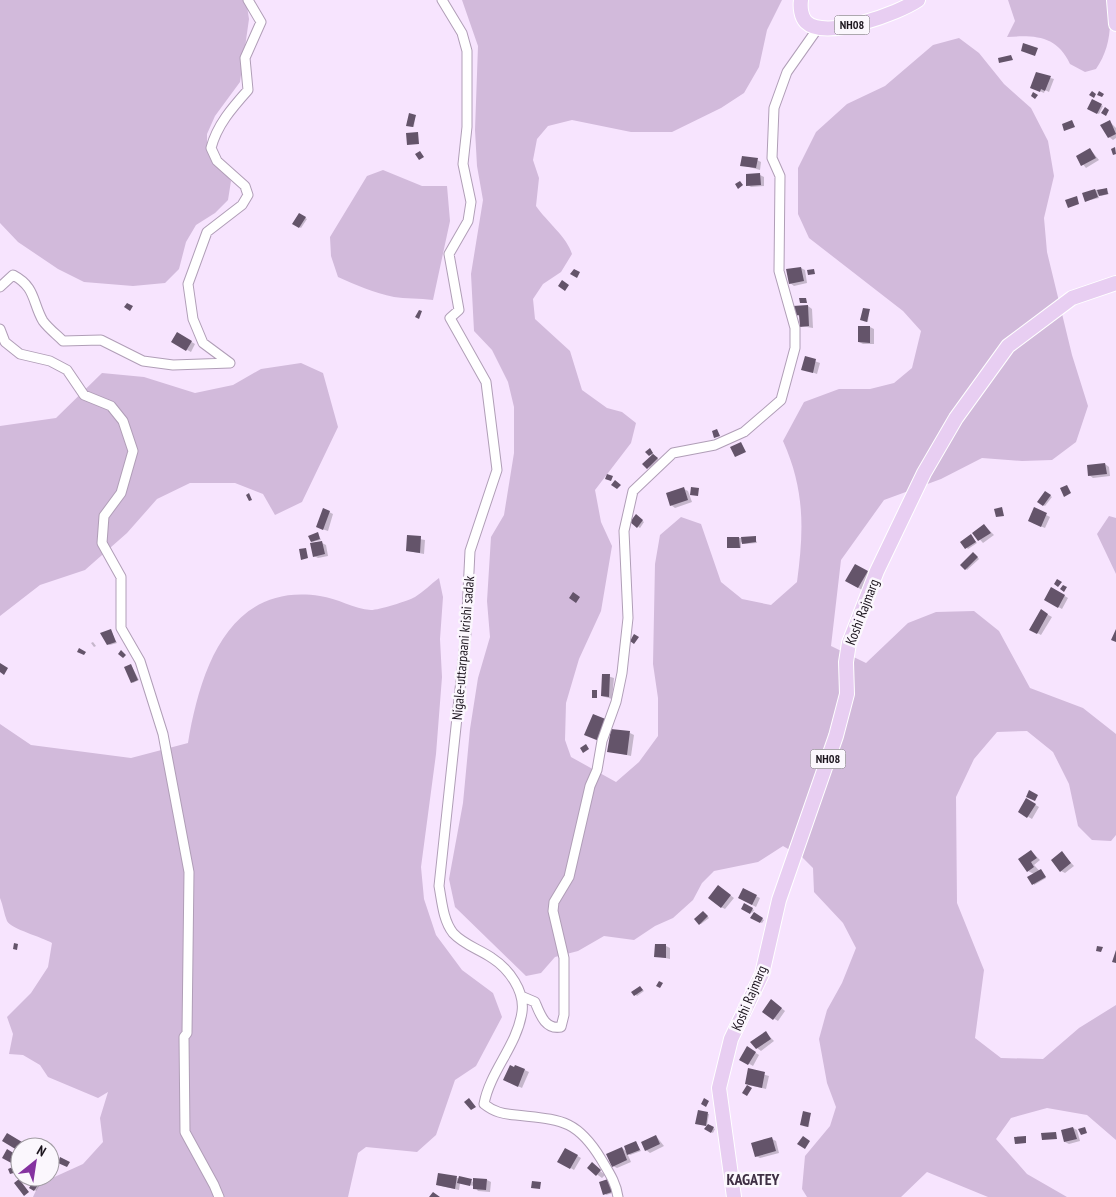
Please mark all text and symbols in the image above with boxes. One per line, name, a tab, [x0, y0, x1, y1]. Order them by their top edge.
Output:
road number: NH08	[834, 16, 870, 34]
street label: Nigale-uttarpaani krishi sadak	[448, 575, 478, 721]
street label: Koshi Rajmarg	[841, 576, 883, 648]
road number: NH08	[810, 750, 846, 769]
street label: Koshi Rajmarg	[727, 963, 771, 1033]
north arrow	[10, 1137, 60, 1187]
text: N	[34, 1141, 49, 1160]
district label: KAGATEY	[727, 1169, 780, 1189]

